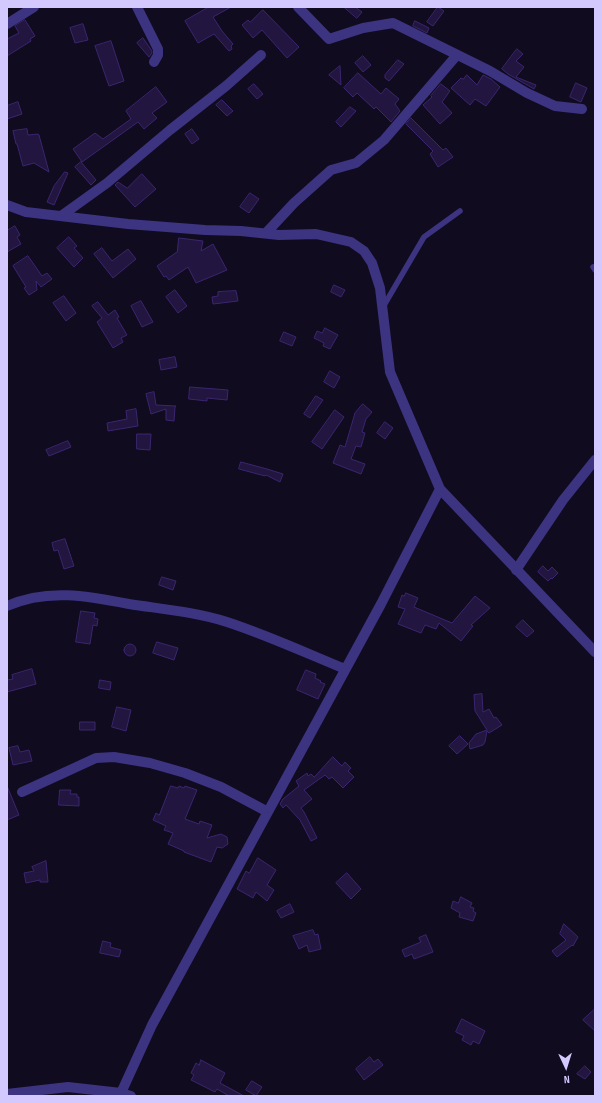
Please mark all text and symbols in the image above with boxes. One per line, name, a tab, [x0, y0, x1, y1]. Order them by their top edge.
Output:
north arrow	[546, 1047, 586, 1087]
text: N	[563, 1073, 570, 1086]

